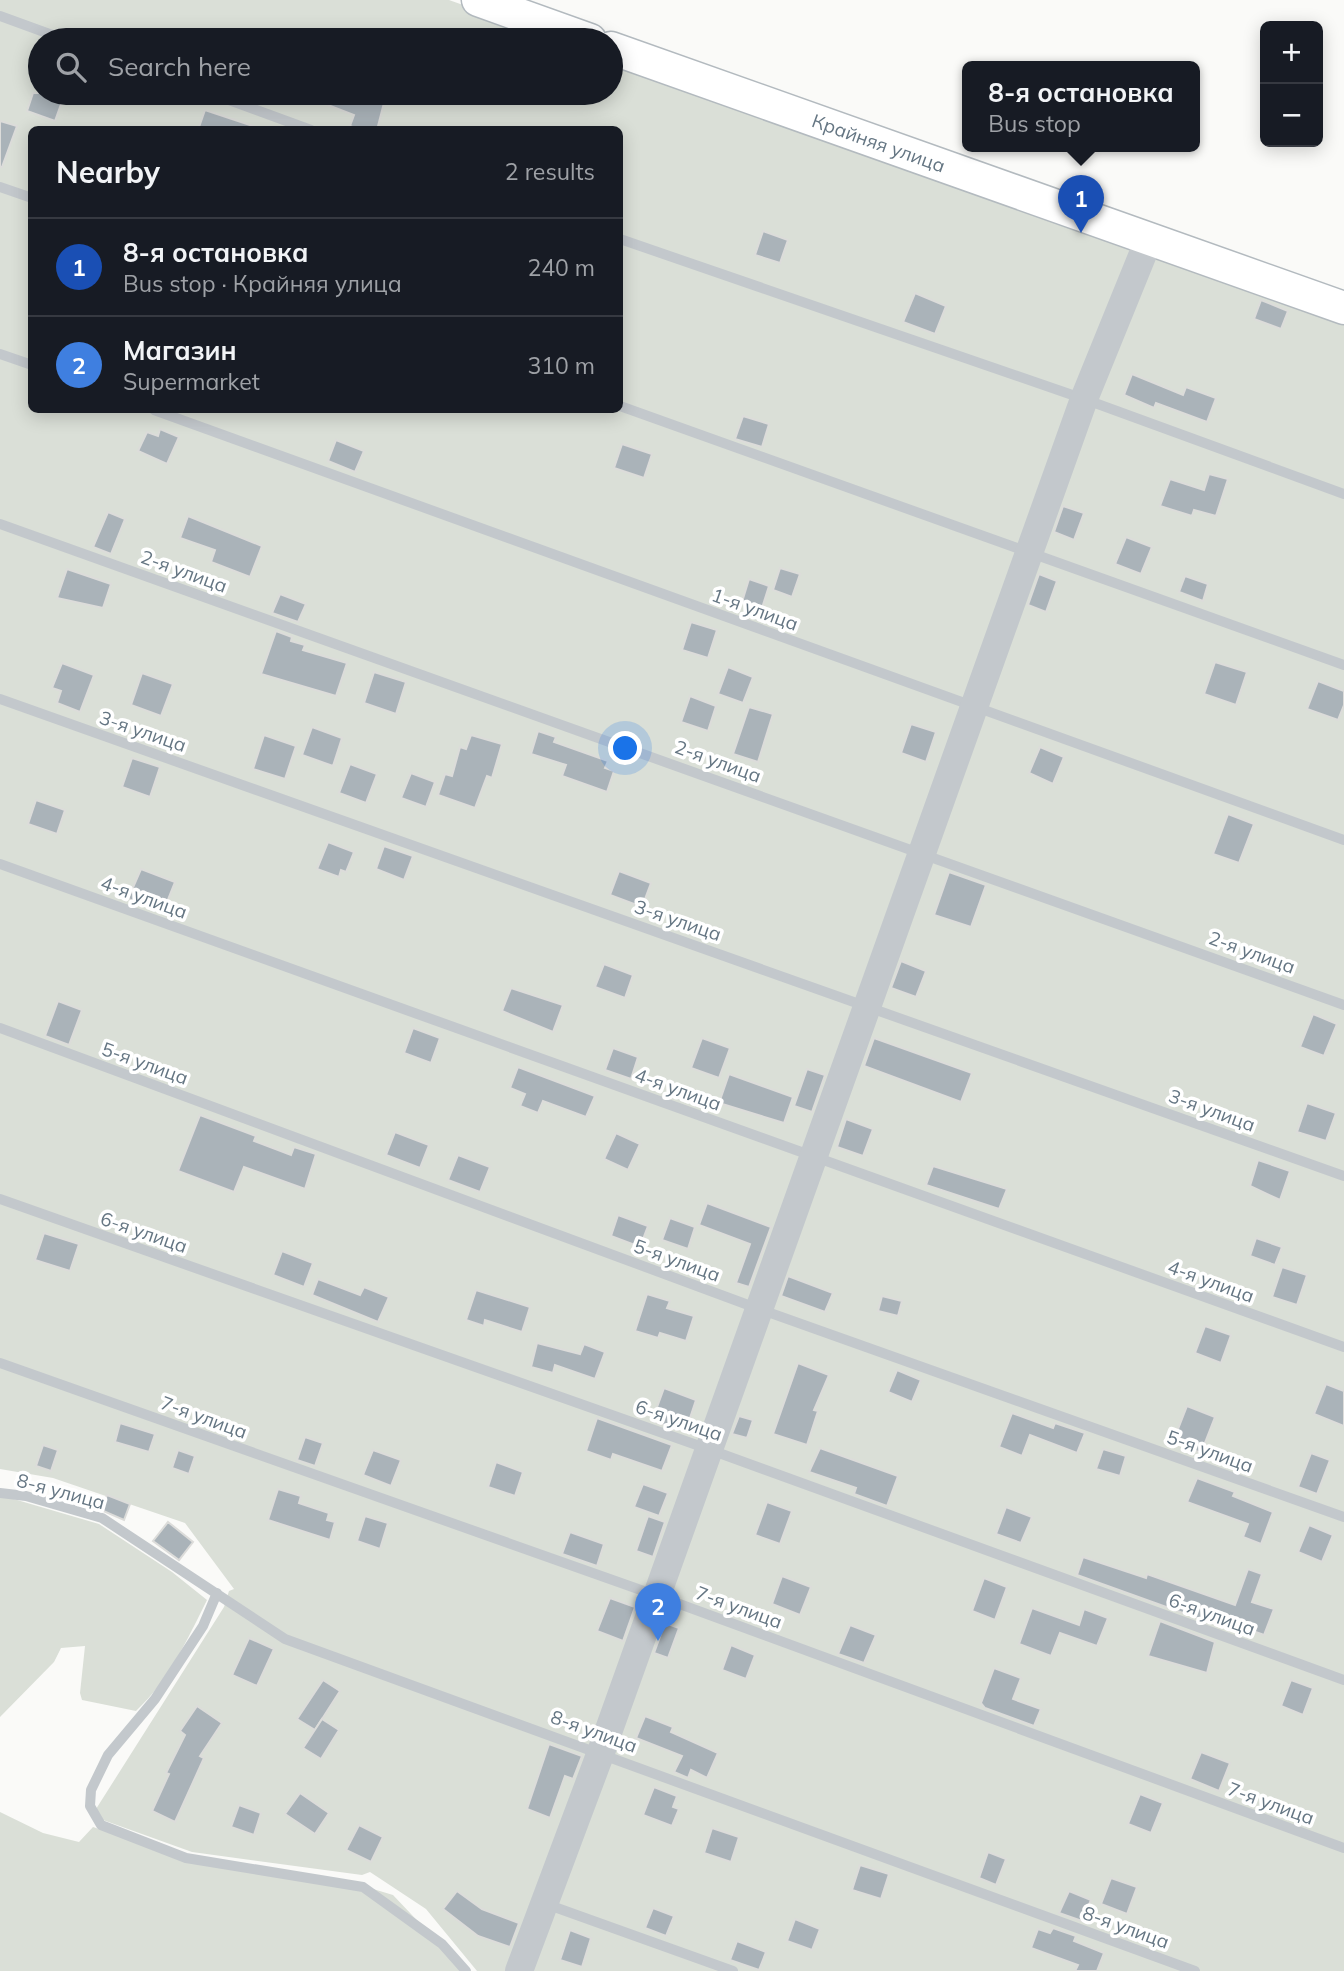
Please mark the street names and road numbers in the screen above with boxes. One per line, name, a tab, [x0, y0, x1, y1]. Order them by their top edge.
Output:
street label: Крайняя улица	[809, 108, 948, 178]
street label: 2-я улица	[137, 544, 231, 598]
street label: 1-я улица	[708, 582, 802, 636]
street label: 3-я улица	[96, 705, 190, 757]
street label: 2-я улица	[671, 734, 765, 788]
street label: 4-я улица	[97, 870, 191, 924]
street label: 3-я улица	[631, 894, 725, 946]
street label: 2-я улица	[1205, 925, 1299, 979]
street label: 5-я улица	[98, 1036, 192, 1090]
street label: 4-я улица	[631, 1062, 725, 1116]
street label: 3-я улица	[1165, 1083, 1259, 1137]
street label: 6-я улица	[97, 1206, 191, 1258]
street label: 5-я улица	[630, 1233, 724, 1287]
street label: 4-я улица	[1164, 1254, 1258, 1308]
street label: 7-я улица	[157, 1390, 251, 1444]
street label: 6-я улица	[632, 1394, 726, 1446]
street label: 5-я улица	[1163, 1424, 1257, 1478]
street label: 8-я улица	[14, 1468, 108, 1514]
street label: 7-я улица	[692, 1580, 786, 1634]
street label: 6-я улица	[1165, 1587, 1259, 1641]
street label: 8-я улица	[547, 1704, 641, 1758]
street label: 7-я улица	[1224, 1776, 1318, 1830]
street label: 8-я улица	[1079, 1900, 1173, 1954]

